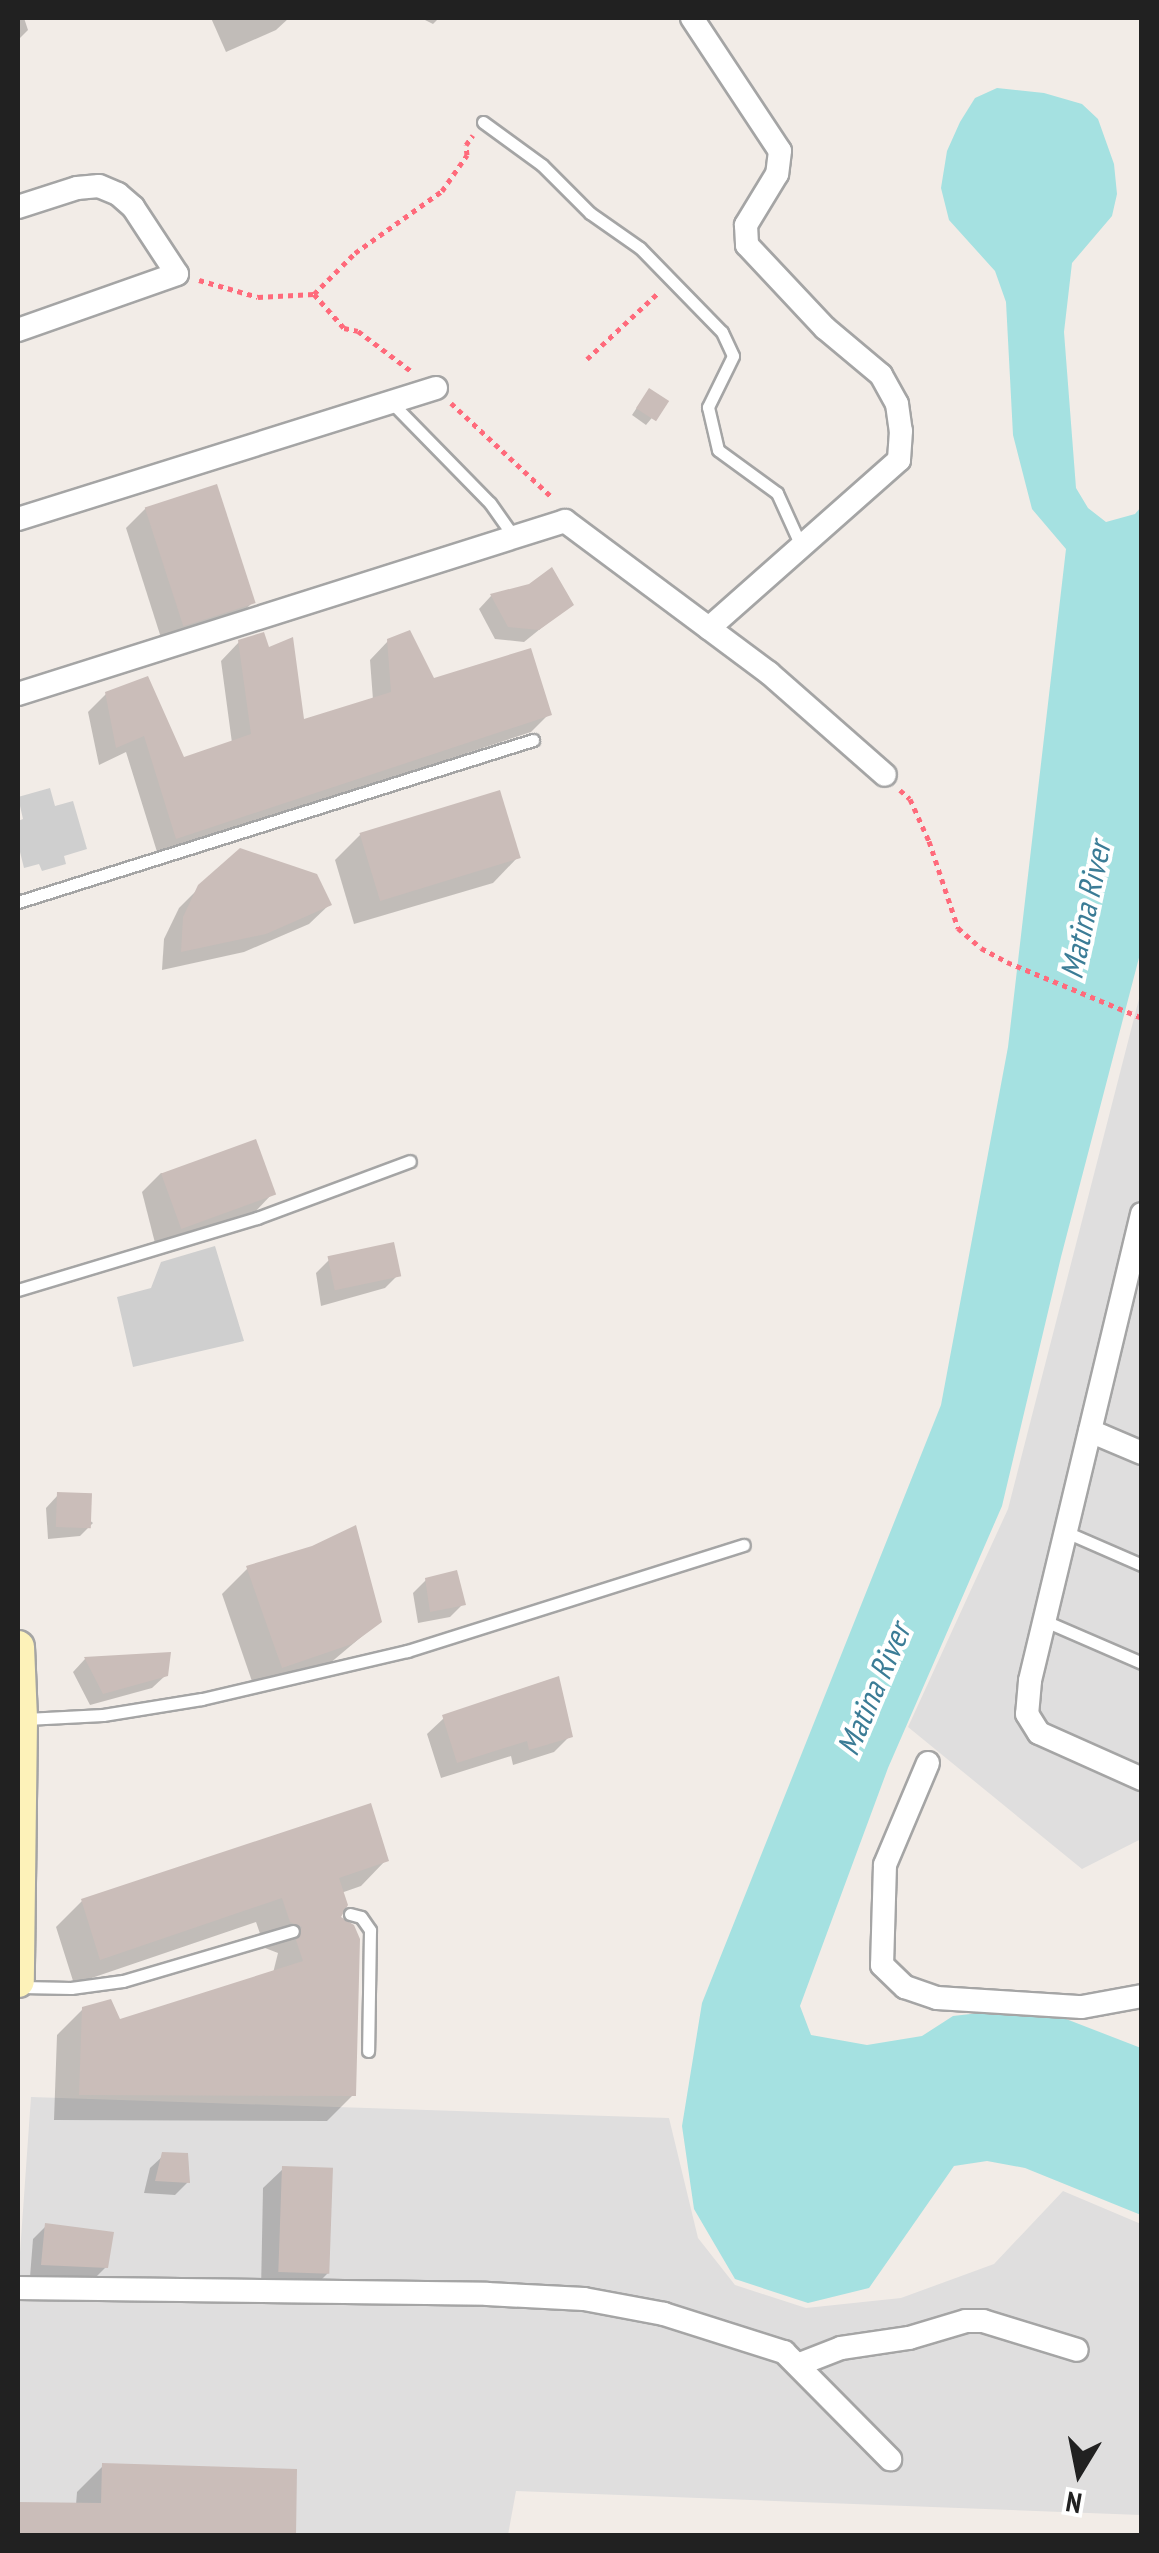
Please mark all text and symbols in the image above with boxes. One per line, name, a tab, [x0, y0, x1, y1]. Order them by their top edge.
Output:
water label: Matina River	[1052, 838, 1118, 982]
water label: Matina River	[828, 1617, 918, 1761]
north arrow	[1029, 2423, 1129, 2523]
text: N	[1063, 2484, 1084, 2523]

